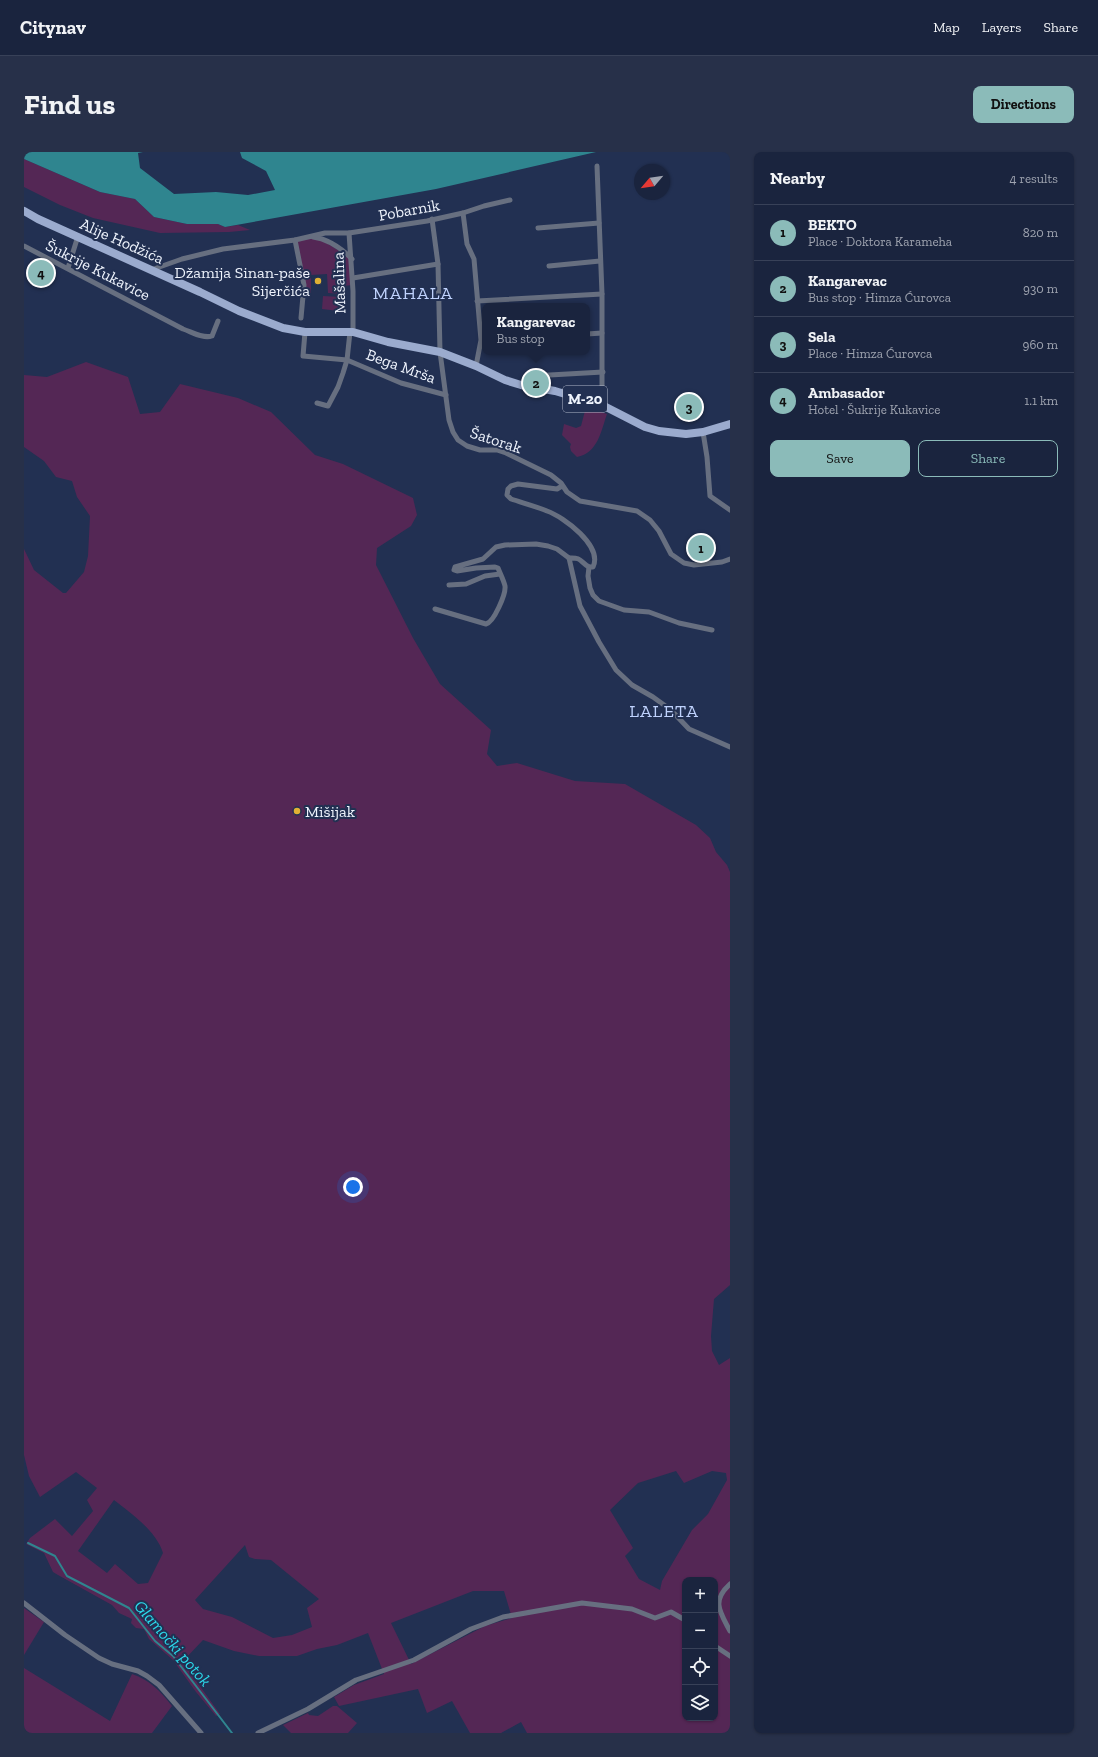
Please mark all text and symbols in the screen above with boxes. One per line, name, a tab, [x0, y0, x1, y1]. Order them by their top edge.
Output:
text: Citynav	[20, 16, 86, 39]
text: Map	[933, 19, 960, 36]
text: Layers	[982, 19, 1021, 36]
text: Share	[1043, 19, 1078, 36]
button: Directions	[973, 86, 1074, 123]
text: Find us	[24, 88, 115, 121]
north arrow	[634, 164, 670, 200]
text: Nearby	[770, 168, 825, 188]
text: 4 results	[1010, 171, 1058, 186]
street label: Pobarnik	[377, 195, 442, 225]
street label: Alije Hodžića	[77, 214, 167, 268]
text: BEKTO	[808, 216, 857, 234]
text: 1	[780, 225, 786, 240]
text: 820 m	[1023, 225, 1058, 240]
text: Place · Doktora Karameha	[808, 234, 952, 249]
street label: Šukrije Kukavice	[43, 236, 153, 304]
street label: Mašalina	[328, 251, 350, 314]
pin: 4	[28, 258, 54, 288]
place label: Džamija Sinan-paše Sijerčića	[175, 263, 310, 300]
text: Kangarevac	[808, 272, 887, 290]
marker: Džamija Sinan-paše Sijerčića	[313, 276, 323, 286]
text: 2	[780, 281, 786, 296]
text: 930 m	[1023, 281, 1058, 296]
district label: MAHALA	[373, 282, 453, 304]
text: Bus stop · Himza Ćurovca	[808, 290, 951, 305]
popup	[482, 303, 590, 355]
text: Kangarevac	[497, 313, 575, 331]
text: Sela	[808, 328, 835, 346]
text: Bus stop	[497, 331, 545, 346]
text: 3	[780, 337, 786, 352]
text: 960 m	[1023, 337, 1058, 352]
street label: Bega Mrša	[364, 345, 439, 387]
text: Place · Himza Ćurovca	[808, 346, 932, 361]
pin: 2	[523, 368, 549, 398]
text: Ambasador	[808, 384, 885, 402]
road number: M-20	[563, 386, 607, 412]
pin: 3	[676, 392, 702, 422]
text: 4	[779, 393, 787, 408]
text: 1.1 km	[1024, 393, 1058, 408]
text: Hotel · Šukrije Kukavice	[808, 402, 940, 417]
street label: Šatorak	[468, 423, 525, 457]
button: Save	[770, 440, 910, 477]
button: Share	[918, 440, 1058, 477]
pin: 1	[688, 533, 714, 563]
district label: LALETA	[629, 700, 699, 722]
place label: Mišijak	[305, 802, 356, 821]
marker: Mišijak	[292, 806, 302, 816]
your location	[343, 1177, 363, 1197]
map controls	[682, 1577, 718, 1721]
button: +	[682, 1577, 718, 1613]
water label: Glamočki potok	[130, 1596, 216, 1690]
button: −	[682, 1613, 718, 1649]
button: locate	[682, 1649, 718, 1685]
button: layers	[682, 1685, 718, 1721]

